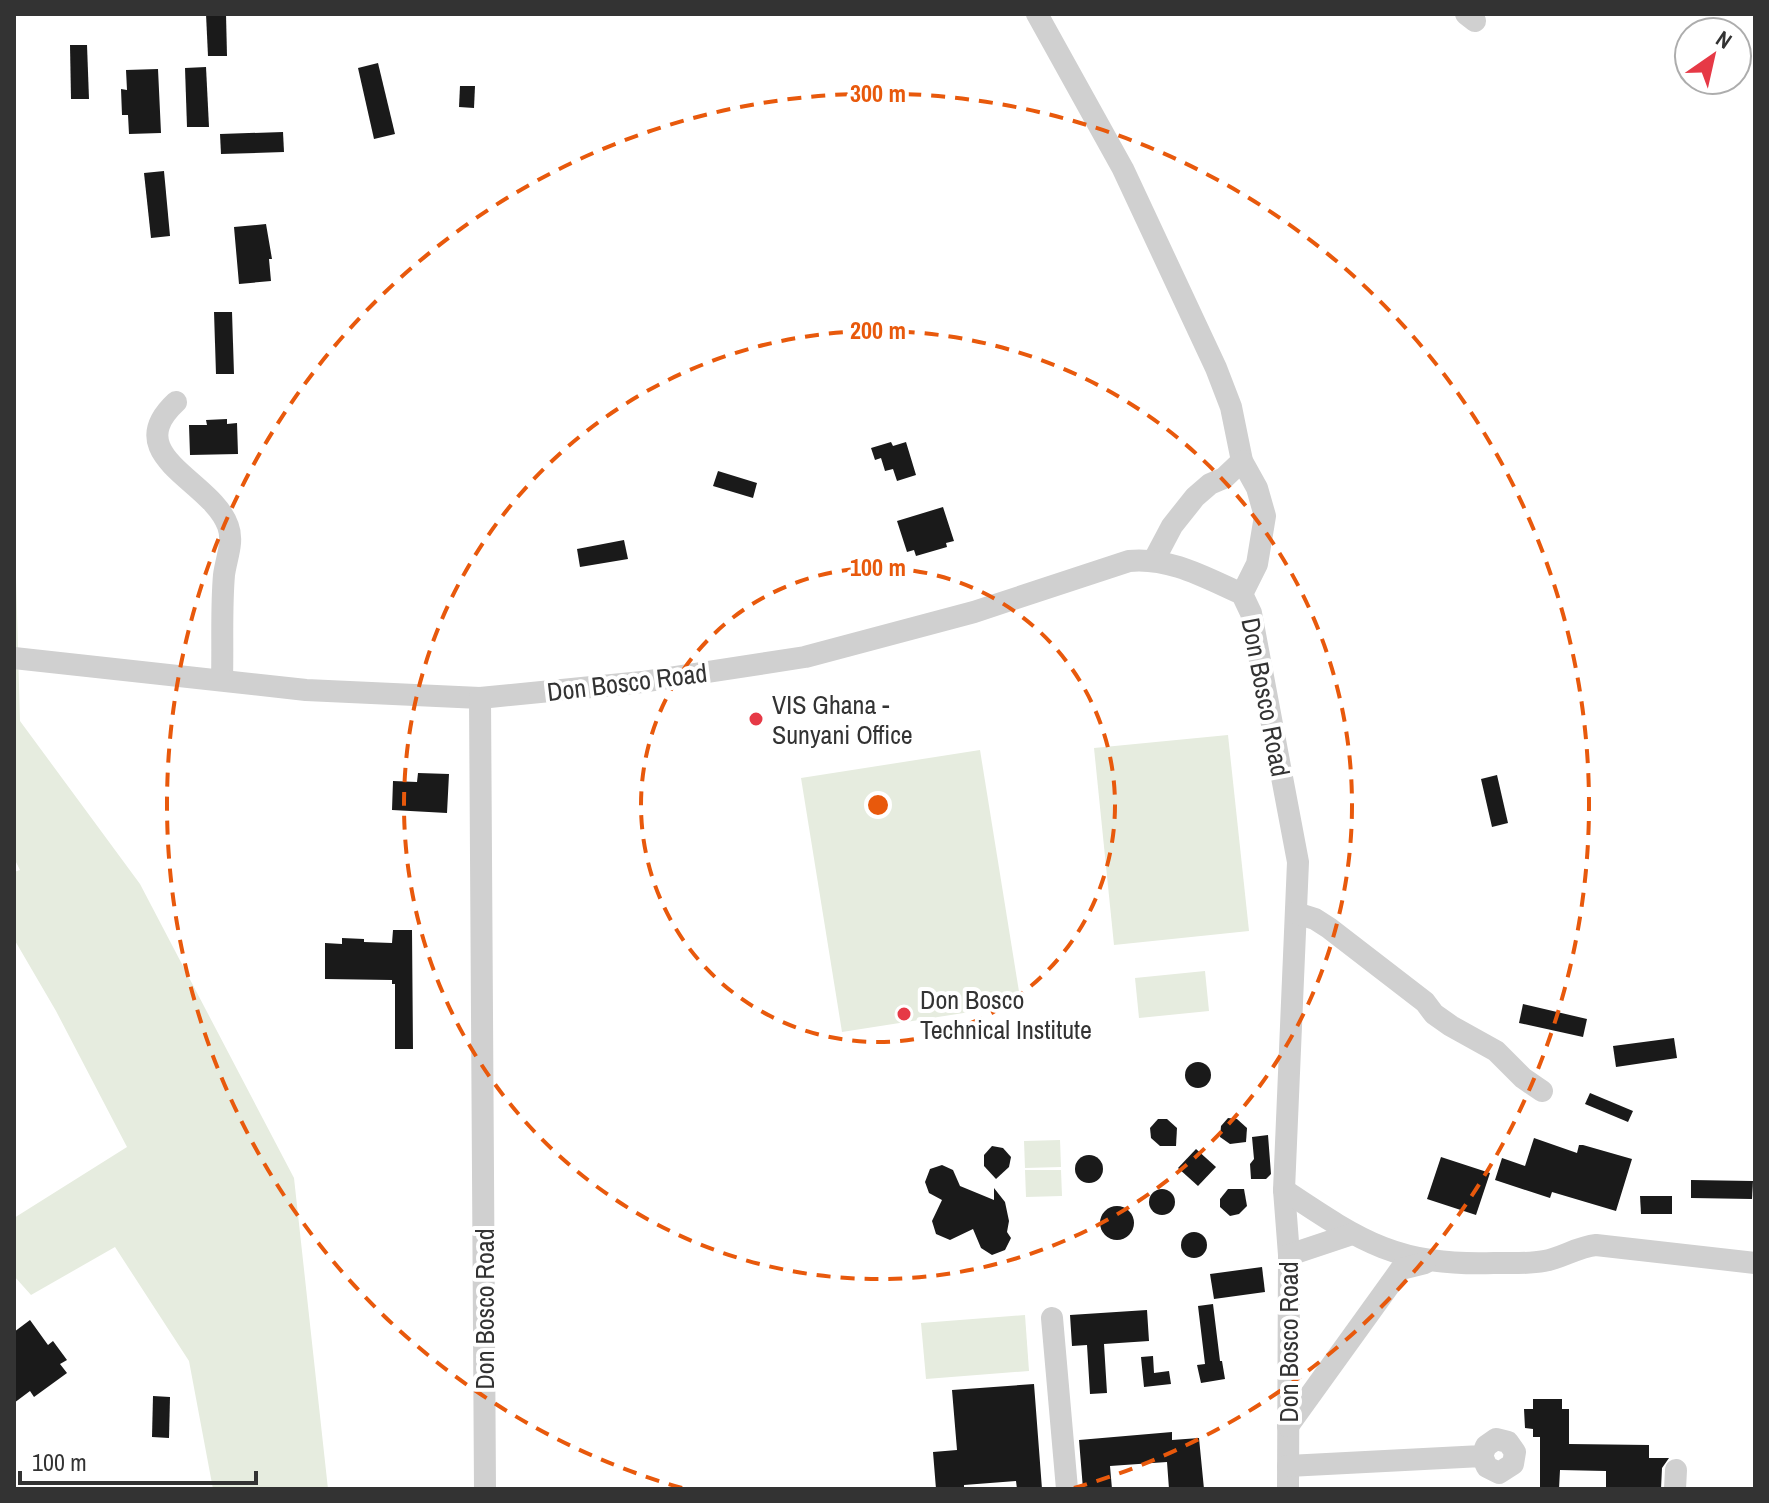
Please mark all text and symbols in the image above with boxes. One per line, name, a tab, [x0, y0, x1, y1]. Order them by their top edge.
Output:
north arrow	[1673, 16, 1753, 96]
text: N	[1710, 23, 1738, 55]
text: 300 m	[850, 77, 906, 109]
text: 200 m	[850, 314, 906, 346]
text: 100 m	[850, 551, 906, 583]
street label: Don Bosco Road	[1233, 615, 1299, 779]
street label: Don Bosco Road	[545, 655, 709, 709]
place label: VIS Ghana - Sunyani Office	[772, 687, 913, 752]
marker: VIS Ghana - Sunyani Office	[747, 710, 765, 728]
centre of rings	[864, 791, 892, 819]
place label: Don Bosco Technical Institute	[920, 982, 1092, 1047]
marker: Don Bosco Technical Institute	[895, 1005, 913, 1023]
street label: Don Bosco Road	[467, 1228, 502, 1390]
street label: Don Bosco Road	[1271, 1261, 1306, 1423]
scale bar	[20, 1435, 256, 1485]
text: 100 m	[32, 1446, 87, 1478]

